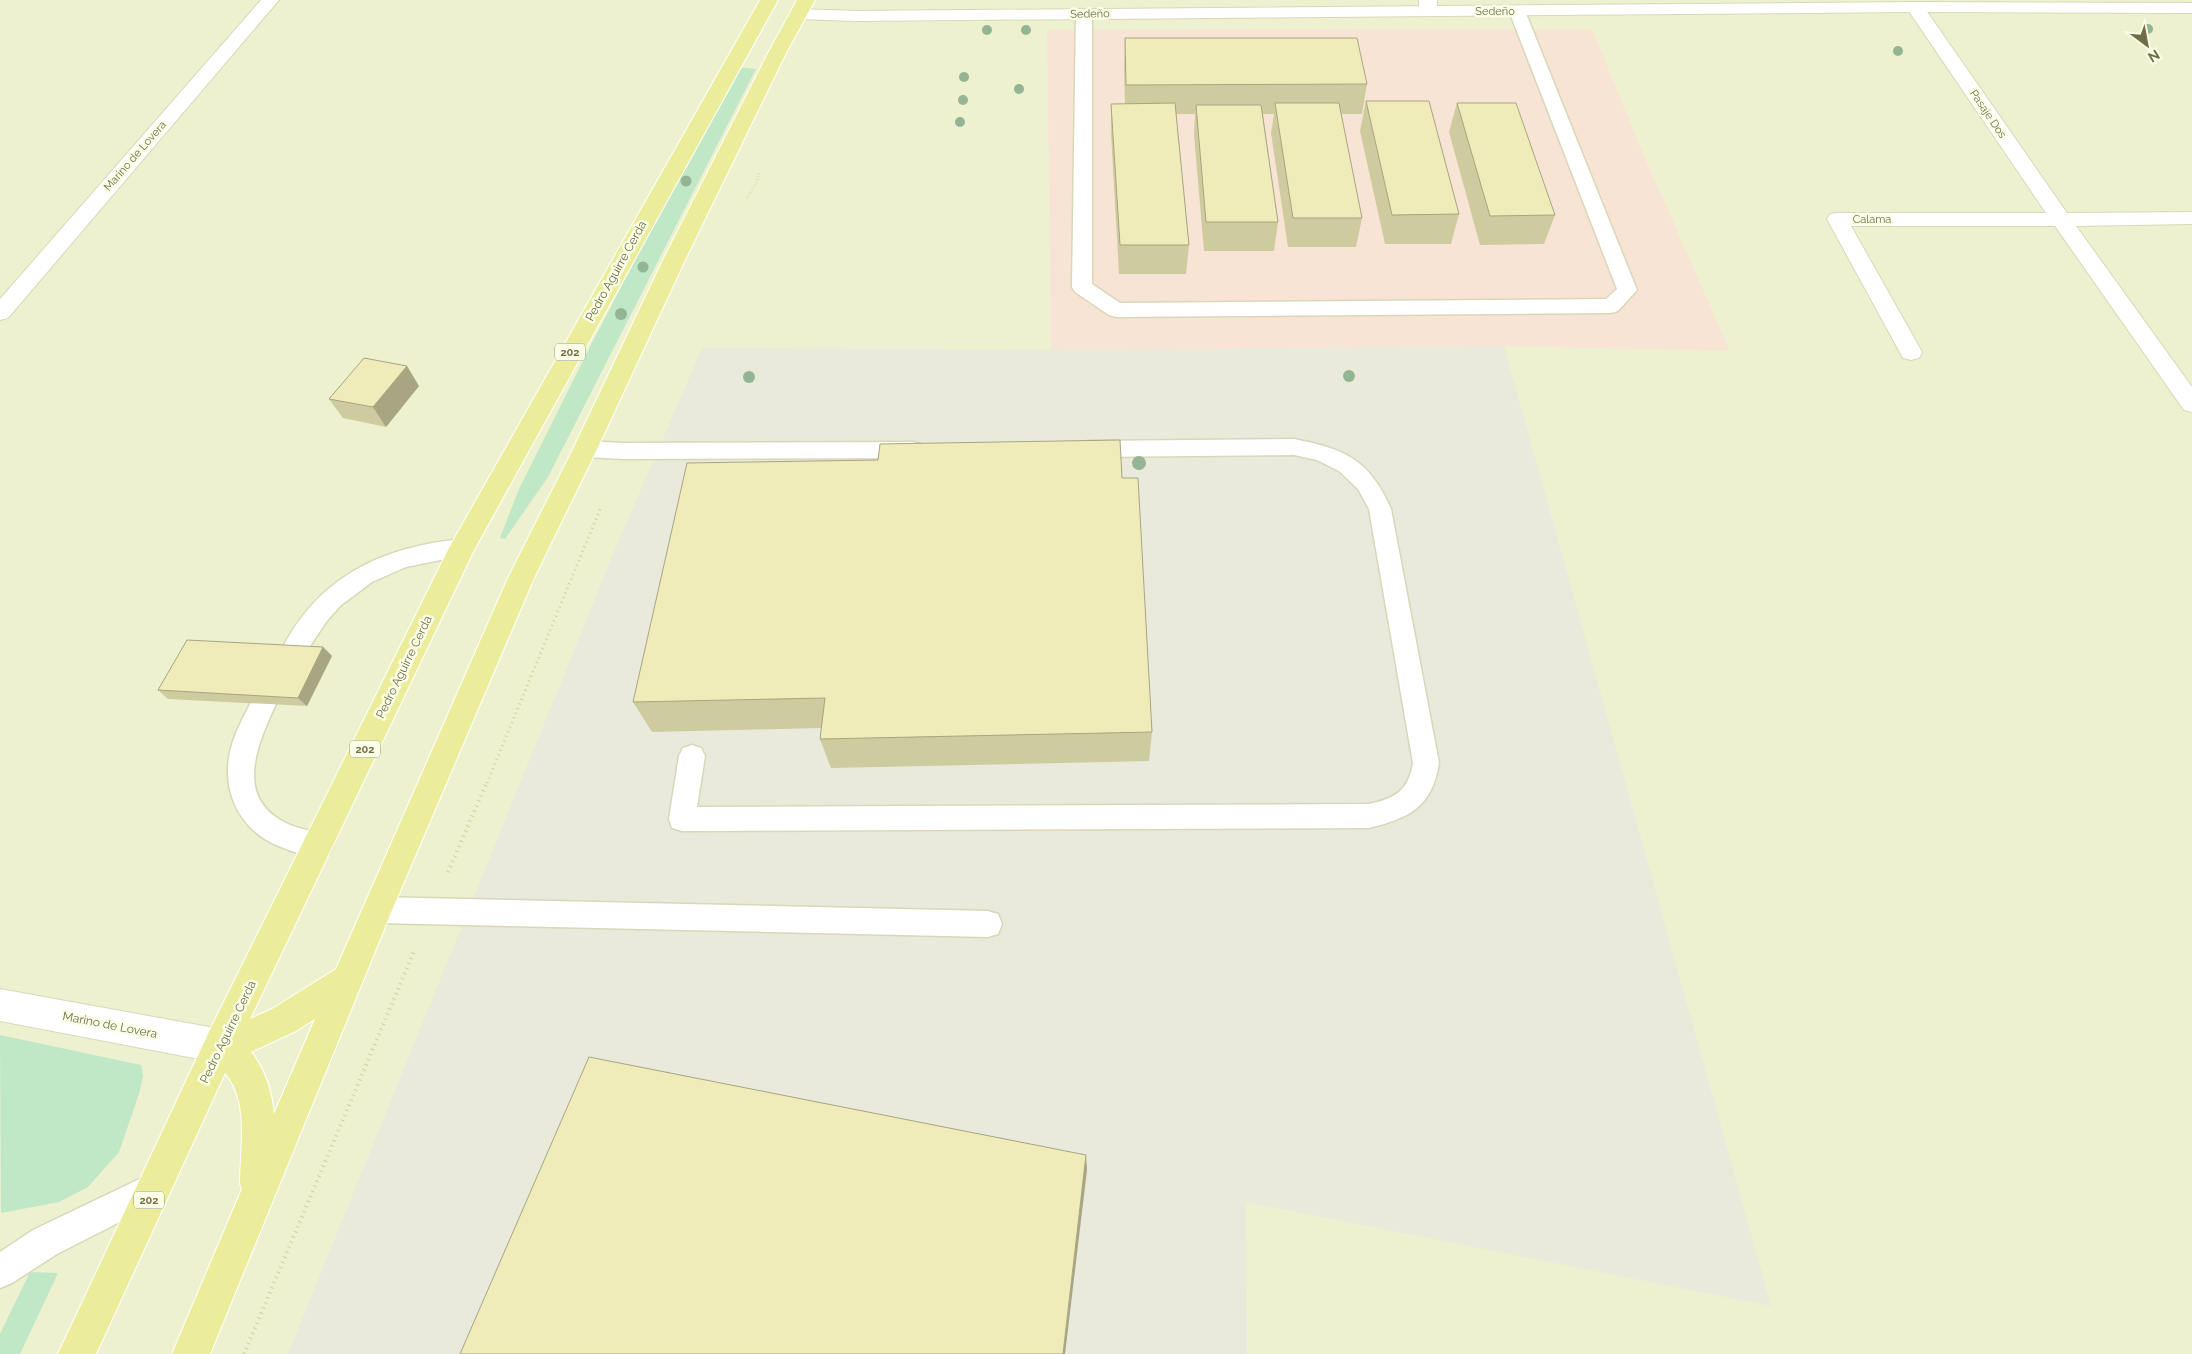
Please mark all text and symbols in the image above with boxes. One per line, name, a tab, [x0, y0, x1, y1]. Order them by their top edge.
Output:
street label: Sedeño	[1475, 5, 1515, 18]
street label: Sedeño	[1070, 7, 1110, 21]
north arrow	[2122, 20, 2172, 70]
text: N	[2145, 46, 2163, 66]
street label: Pasaje Dos	[1967, 87, 2009, 141]
street label: Marino de Lovera	[101, 118, 169, 194]
street label: Calama	[1853, 213, 1891, 226]
street label: Pedro Aguirre Cerda	[583, 218, 649, 324]
road number: 202	[555, 344, 585, 361]
street label: Pedro Aguirre Cerda	[373, 613, 435, 721]
road number: 202	[350, 741, 380, 758]
street label: Pedro Aguirre Cerda	[197, 978, 259, 1086]
street label: Marino de Lovera	[61, 1009, 159, 1041]
road number: 202	[134, 1192, 164, 1208]

